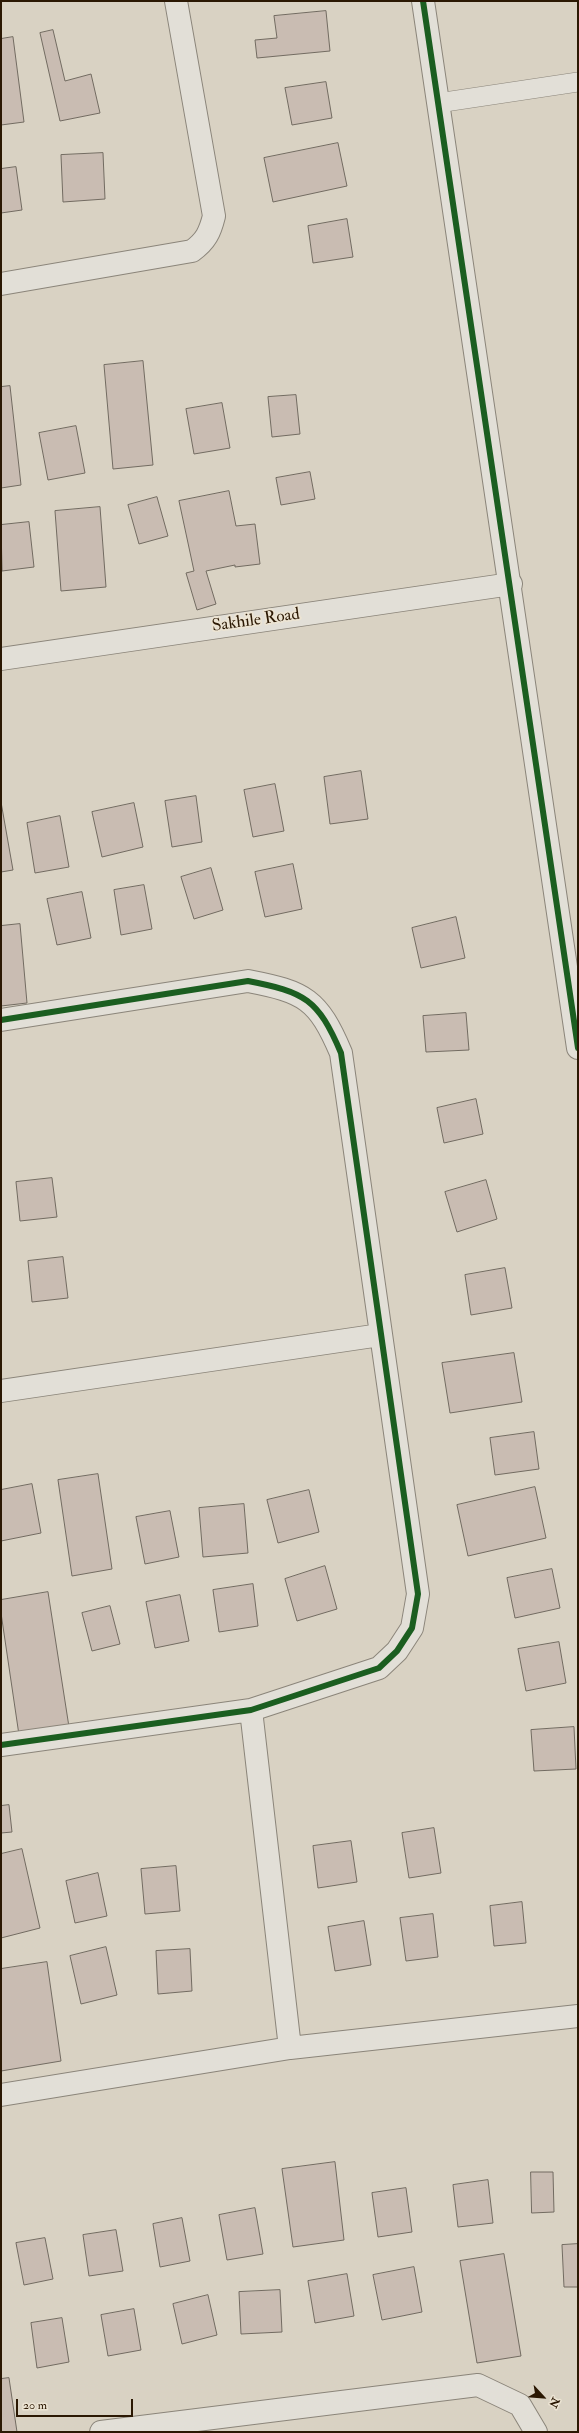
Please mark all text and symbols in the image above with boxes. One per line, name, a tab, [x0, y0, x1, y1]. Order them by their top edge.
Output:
street label: Sakhile Road	[211, 605, 301, 637]
north arrow	[523, 2377, 563, 2417]
scale bar	[18, 2391, 135, 2417]
text: N	[546, 2395, 562, 2410]
text: 20 m	[23, 2398, 47, 2413]

